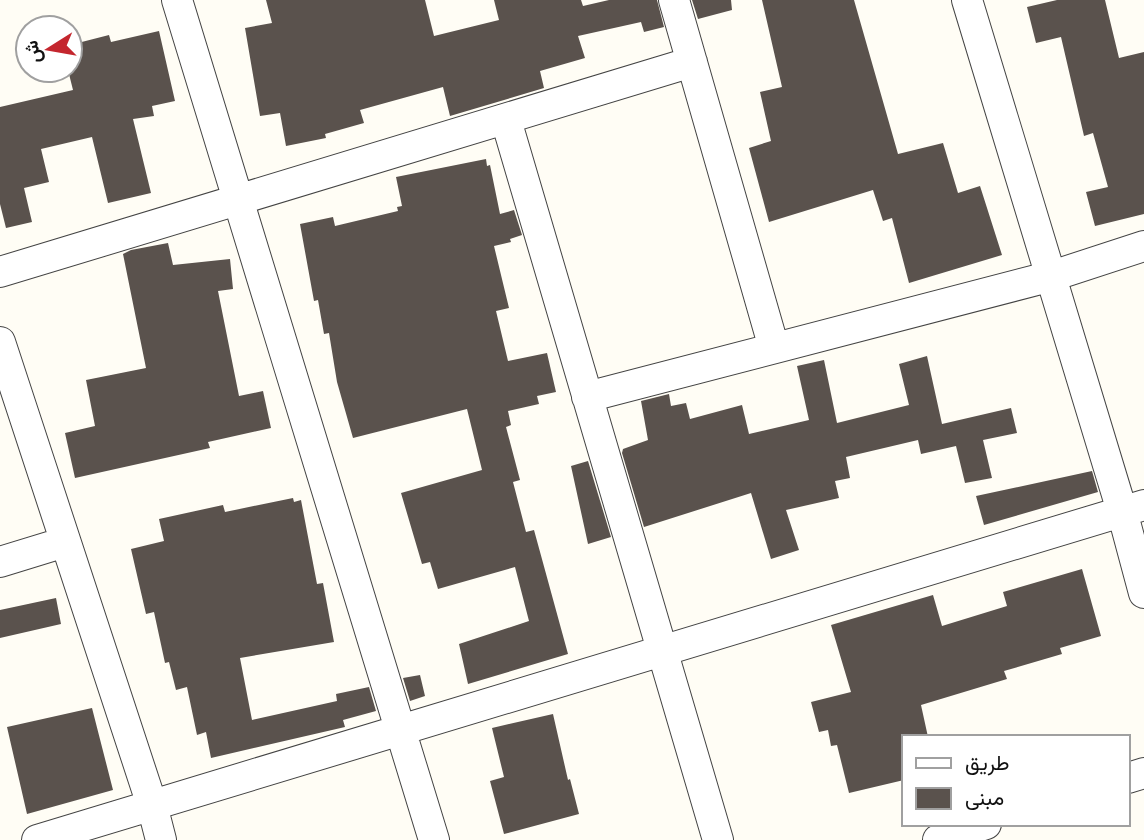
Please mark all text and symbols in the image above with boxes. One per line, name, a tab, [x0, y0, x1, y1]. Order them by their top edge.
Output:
north arrow	[14, 14, 84, 84]
text: ش	[17, 38, 47, 66]
legend	[902, 735, 1130, 826]
text: طريق	[965, 748, 1010, 777]
text: مبنى	[965, 783, 1004, 812]

